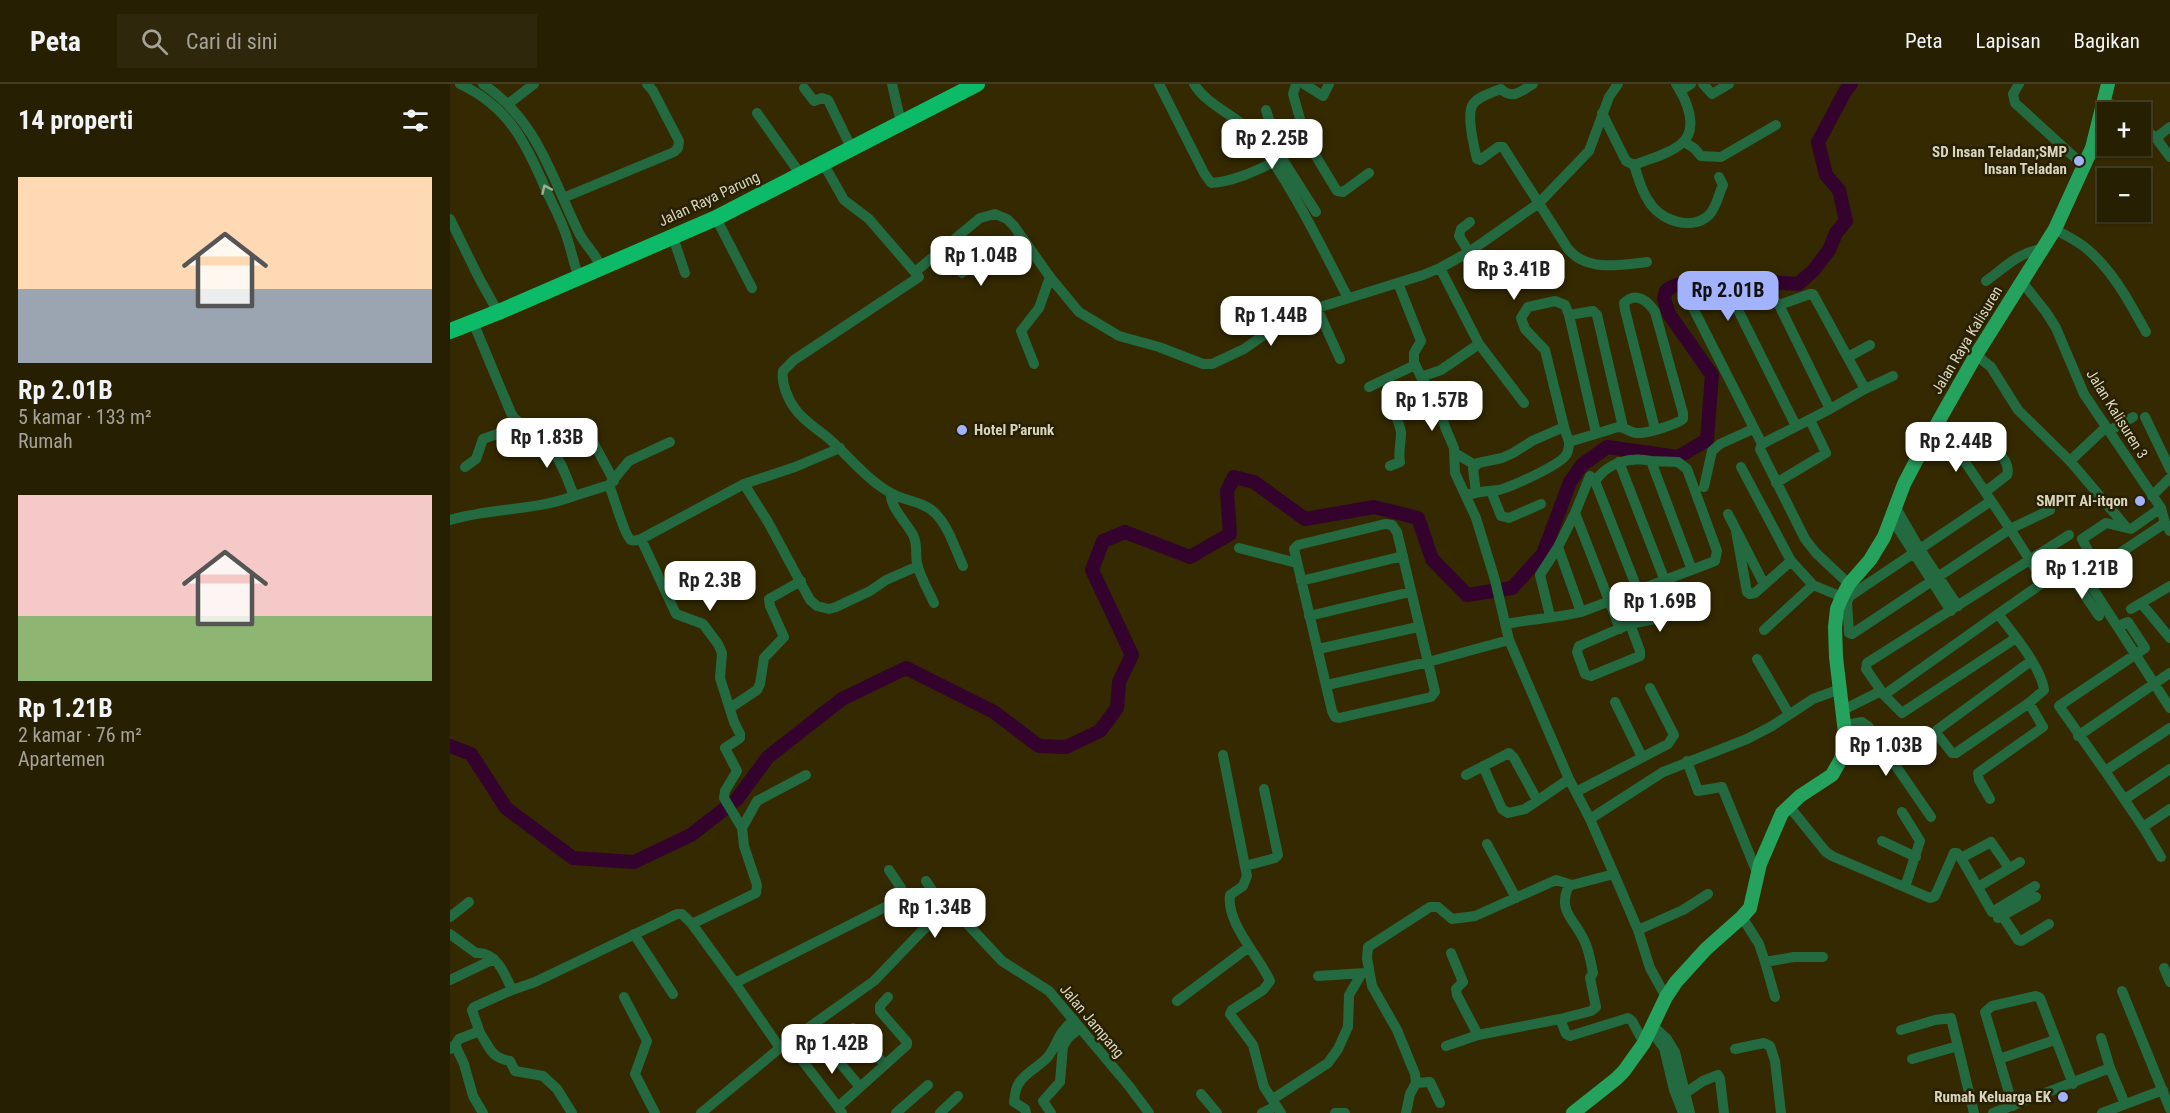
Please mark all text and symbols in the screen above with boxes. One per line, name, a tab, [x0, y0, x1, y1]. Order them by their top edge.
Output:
search box	[117, 14, 537, 68]
text: Peta	[30, 25, 81, 58]
icon: search	[138, 25, 171, 58]
text: Cari di sini	[186, 29, 278, 54]
text: Peta	[1905, 29, 1943, 53]
text: Lapisan	[1976, 29, 2041, 53]
text: Bagikan	[2074, 29, 2140, 53]
map controls	[2097, 102, 2151, 222]
button: +	[2097, 102, 2151, 156]
icon: filters	[399, 104, 432, 137]
text: 14 properti	[18, 105, 133, 135]
pin: Rp 2.25B	[1210, 119, 1334, 170]
text: Rp 2.25B	[1236, 126, 1308, 150]
place label: SD Insan Teladan;SMP Insan Teladan	[1932, 143, 2067, 178]
marker: SD Insan Teladan;SMP Insan Teladan	[2072, 154, 2086, 168]
street label: Jalan Raya Parung	[656, 168, 762, 230]
button: −	[2097, 168, 2151, 222]
one-way arrow	[541, 184, 553, 195]
icon: home	[171, 216, 279, 324]
pin: Rp 1.04B	[919, 236, 1043, 287]
text: Rp 1.04B	[945, 243, 1017, 267]
pin: Rp 3.41B	[1452, 250, 1576, 301]
text: Rp 3.41B	[1478, 257, 1550, 281]
pin: Rp 2.01B	[1666, 271, 1790, 322]
text: Rp 2.01B	[1692, 278, 1764, 302]
street label: Jalan Raya Kalisuren	[1928, 283, 2006, 397]
pin: Rp 1.44B	[1209, 296, 1333, 347]
text: Rp 1.44B	[1235, 303, 1307, 327]
street label: Jalan Kalisuren 3	[2082, 366, 2152, 462]
text: Rp 2.01B	[18, 375, 113, 405]
pin: Rp 1.57B	[1370, 381, 1494, 432]
text: Rp 1.57B	[1396, 388, 1468, 412]
text: 5 kamar · 133 m²	[18, 405, 152, 429]
pin: Rp 1.83B	[485, 418, 609, 469]
place label: Hotel P'arunk	[974, 421, 1055, 439]
pin: Rp 2.44B	[1894, 422, 2018, 473]
marker: Hotel P'arunk	[955, 423, 969, 437]
text: Rp 1.83B	[511, 425, 583, 449]
text: Rumah	[18, 429, 73, 453]
text: Rp 2.44B	[1920, 429, 1992, 453]
place label: SMPIT Al-itqon	[2036, 492, 2128, 510]
marker: SMPIT Al-itqon	[2133, 494, 2147, 508]
icon: home	[171, 534, 279, 642]
pin: Rp 1.21B	[2020, 549, 2144, 600]
text: Rp 1.21B	[2046, 556, 2118, 580]
pin: Rp 2.3B	[655, 561, 765, 612]
text: Rp 2.3B	[679, 568, 741, 592]
pin: Rp 1.69B	[1598, 582, 1722, 633]
text: Rp 1.69B	[1624, 589, 1696, 613]
text: Rp 1.21B	[18, 693, 113, 723]
text: 2 kamar · 76 m²	[18, 723, 142, 747]
pin: Rp 1.03B	[1824, 726, 1948, 777]
text: Rp 1.03B	[1850, 733, 1922, 757]
text: Apartemen	[18, 747, 105, 771]
pin: Rp 1.34B	[873, 888, 997, 939]
text: Rp 1.34B	[899, 895, 971, 919]
street label: Jalan Jampang	[1056, 980, 1128, 1062]
pin: Rp 1.42B	[770, 1024, 894, 1075]
text: Rp 1.42B	[796, 1031, 868, 1055]
place label: Rumah Keluarga EK	[1934, 1088, 2052, 1106]
marker: Rumah Keluarga EK	[2056, 1090, 2070, 1104]

